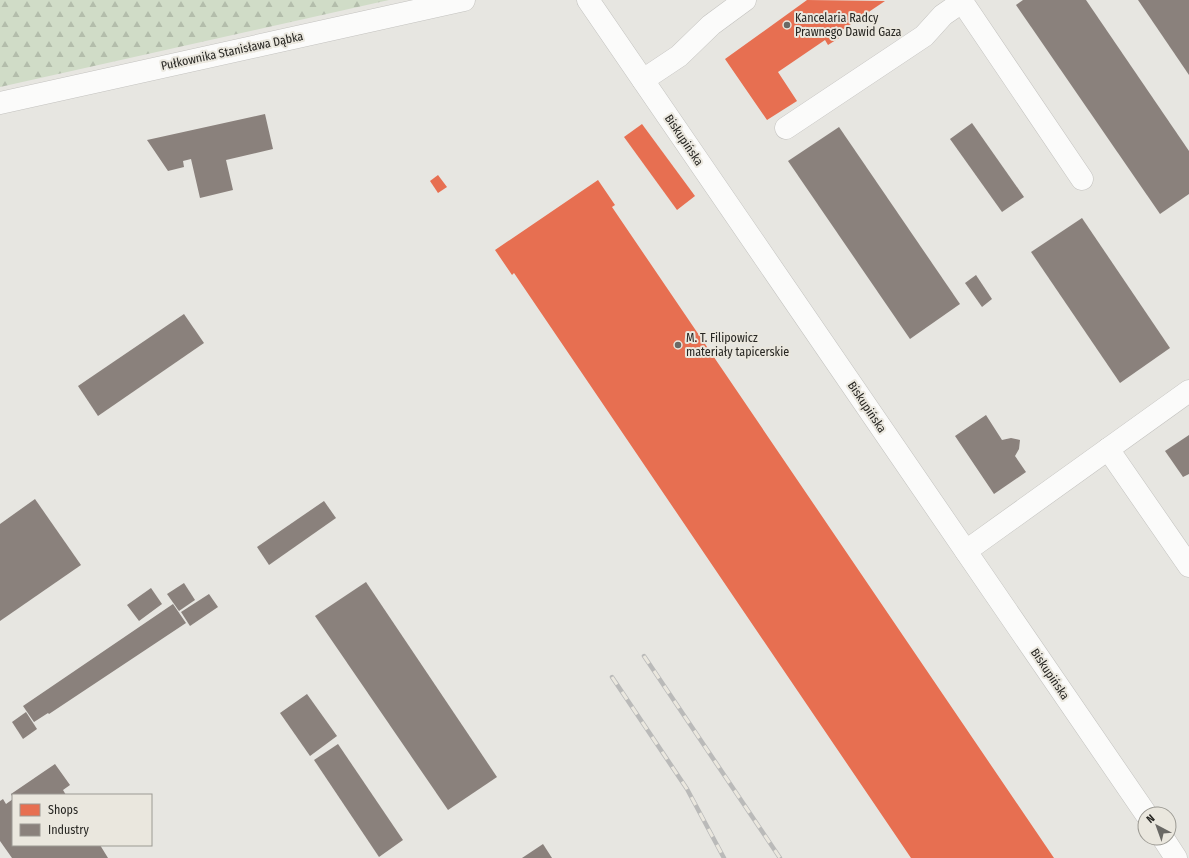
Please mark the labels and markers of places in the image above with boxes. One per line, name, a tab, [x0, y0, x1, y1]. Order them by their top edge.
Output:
place label: Kancelaria Radcy Prawnego Dawid Gaza	[795, 11, 902, 39]
marker: Kancelaria Radcy Prawnego Dawid Gaza	[782, 20, 792, 30]
place label: M. T. Filipowicz materiały tapicerskie	[686, 331, 789, 359]
marker: M. T. Filipowicz materiały tapicerskie	[673, 340, 683, 350]

